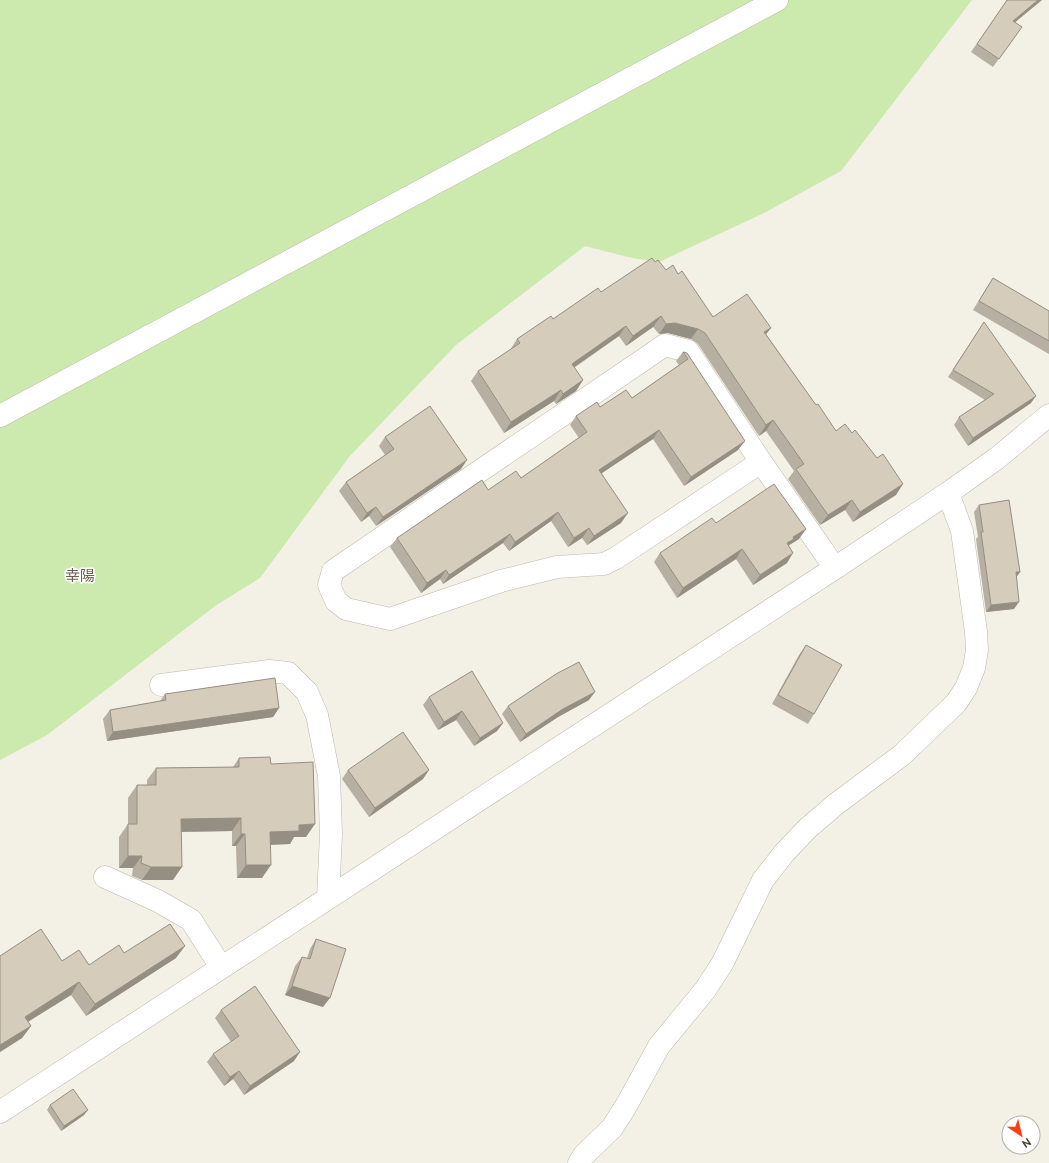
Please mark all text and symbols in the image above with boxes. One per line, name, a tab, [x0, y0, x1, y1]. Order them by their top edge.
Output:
district label: 幸陽	[65, 567, 95, 584]
north arrow	[1001, 1115, 1041, 1155]
text: N	[1020, 1136, 1034, 1150]

